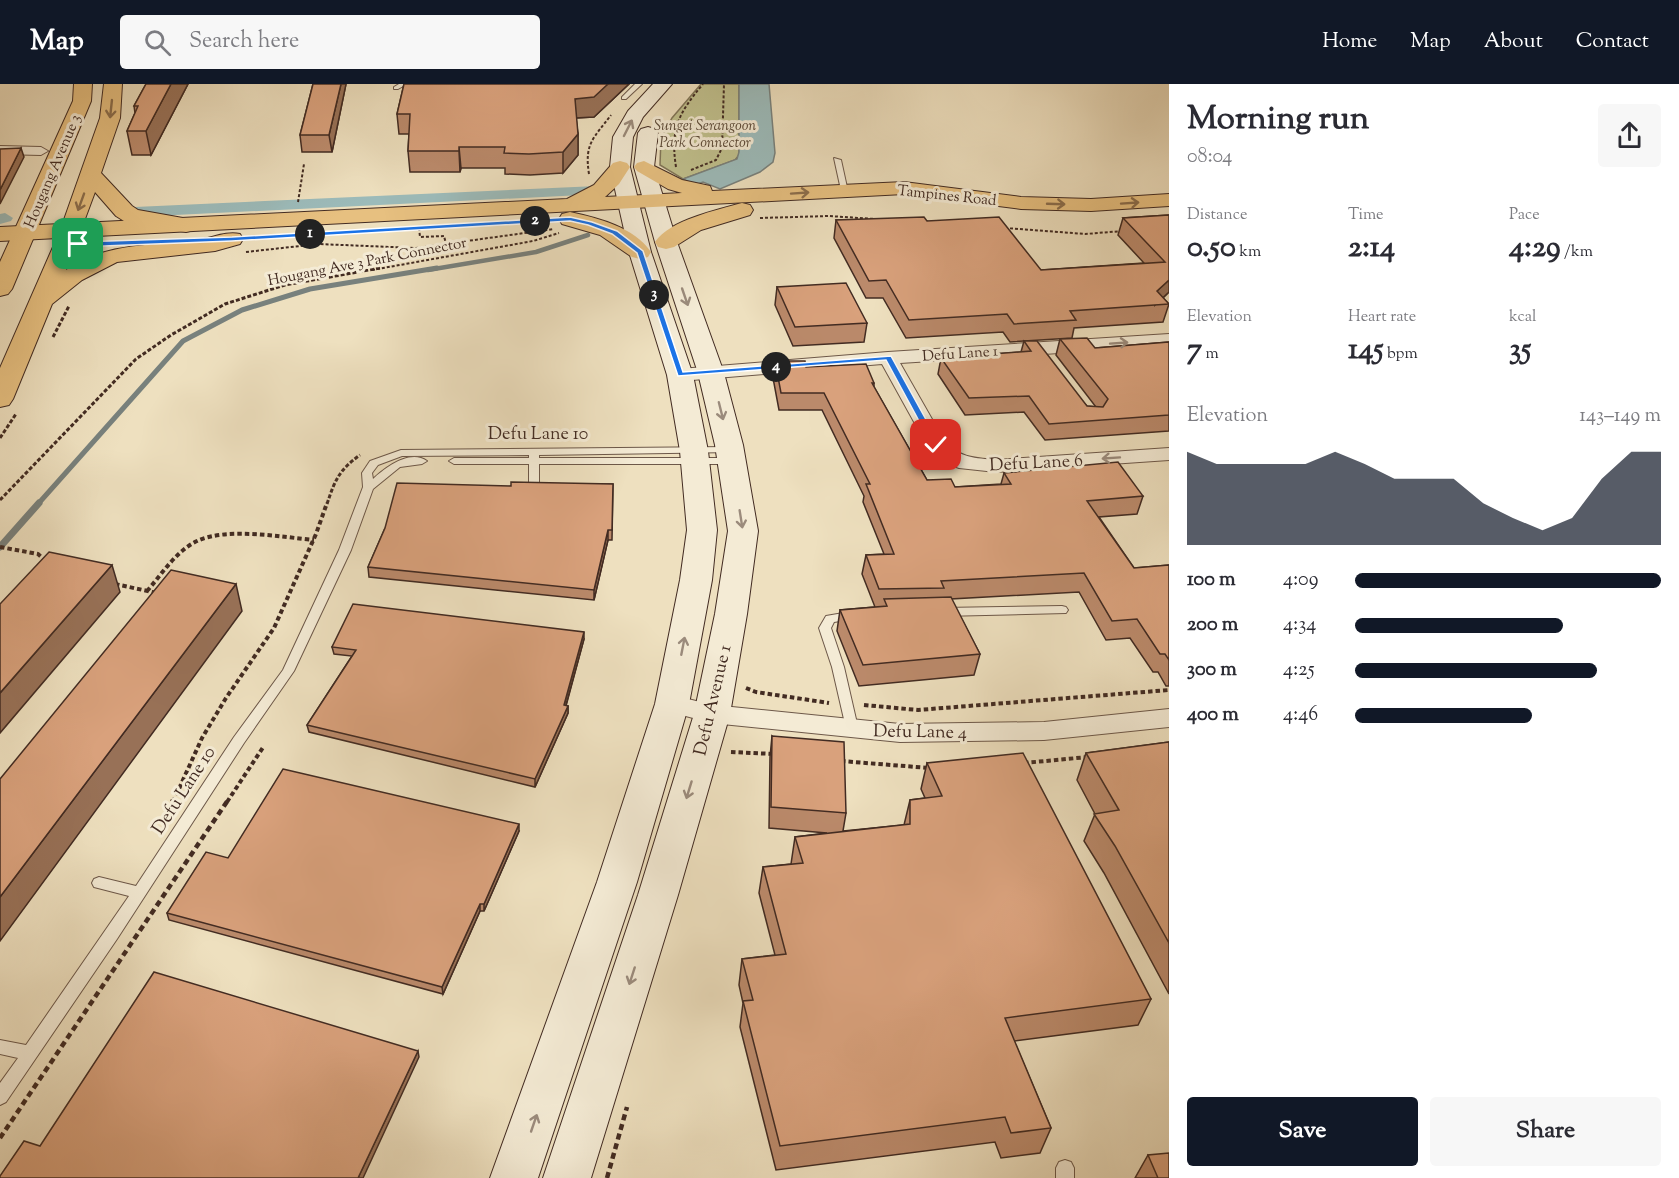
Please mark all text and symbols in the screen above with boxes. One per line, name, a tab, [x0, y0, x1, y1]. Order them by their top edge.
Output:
search box	[120, 15, 540, 69]
text: Map	[30, 22, 84, 62]
icon: search	[141, 26, 174, 59]
text: Search here	[189, 26, 299, 58]
text: Home	[1322, 27, 1377, 57]
text: Map	[1410, 27, 1451, 57]
text: About	[1484, 27, 1543, 57]
text: Contact	[1576, 27, 1649, 57]
text: Morning run	[1187, 96, 1369, 144]
one-way arrow	[105, 98, 116, 118]
button: share	[1598, 104, 1661, 167]
street label: Hougang Avenue 3	[20, 112, 87, 232]
park label: Sungei Serangoon Park Connector	[654, 116, 756, 154]
one-way arrow	[623, 119, 634, 137]
text: 08:04	[1187, 143, 1232, 172]
street label: Tampines Road	[896, 181, 998, 212]
one-way arrow	[790, 187, 810, 198]
one-way arrow	[74, 192, 85, 211]
one-way arrow	[1120, 197, 1140, 208]
one-way arrow	[1046, 198, 1066, 210]
text: Distance	[1187, 204, 1247, 227]
text: Time	[1348, 204, 1384, 227]
text: Pace	[1509, 204, 1540, 227]
pin: 2	[520, 206, 550, 236]
text: 2	[531, 209, 539, 232]
pin	[52, 218, 103, 269]
pin: 1	[295, 219, 325, 249]
text: 1	[307, 222, 313, 245]
icon: arrive	[61, 227, 94, 260]
text: 0.50	[1187, 227, 1236, 270]
text: 2:14	[1348, 227, 1395, 270]
text: 4:29	[1509, 227, 1561, 270]
street label: Hougang Ave 3 Park Connector	[266, 233, 469, 292]
text: km	[1236, 241, 1261, 264]
text: /km	[1561, 241, 1593, 264]
pin: 3	[639, 280, 669, 310]
text: 3	[651, 283, 657, 306]
one-way arrow	[681, 287, 692, 306]
text: Elevation	[1187, 306, 1252, 329]
text: Heart rate	[1348, 306, 1416, 329]
text: kcal	[1509, 306, 1537, 329]
text: 7	[1187, 329, 1202, 372]
text: 145	[1348, 329, 1384, 372]
text: 35	[1509, 329, 1531, 372]
one-way arrow	[1108, 337, 1128, 348]
street label: Defu Lane 1	[922, 341, 999, 368]
text: m	[1202, 343, 1219, 366]
text: bpm	[1384, 343, 1418, 366]
pin: 4	[761, 352, 791, 382]
text: 4	[772, 355, 780, 378]
one-way arrow	[715, 402, 727, 421]
text: Elevation	[1187, 402, 1268, 431]
text: 143–149 m	[1579, 402, 1661, 431]
pin	[910, 419, 961, 470]
street label: Defu Lane 10	[488, 422, 588, 448]
icon: check	[919, 428, 952, 461]
street label: Defu Lane 6	[989, 449, 1084, 479]
one-way arrow	[1101, 453, 1121, 464]
one-way arrow	[735, 509, 746, 528]
text: 100 m	[1187, 566, 1236, 595]
text: 4:09	[1283, 566, 1318, 595]
text: 200 m	[1187, 611, 1238, 640]
text: 4:34	[1283, 611, 1316, 640]
one-way arrow	[678, 637, 689, 657]
street label: Defu Avenue 1	[689, 642, 739, 759]
text: 300 m	[1187, 656, 1237, 685]
text: 4:25	[1283, 656, 1314, 685]
text: 400 m	[1187, 701, 1239, 730]
text: 4:46	[1283, 701, 1318, 730]
street label: Defu Lane 4	[873, 719, 967, 747]
street label: Defu Lane 10	[146, 742, 223, 840]
one-way arrow	[683, 780, 694, 799]
one-way arrow	[626, 966, 637, 985]
button: Save	[1187, 1097, 1418, 1166]
button: Share	[1430, 1097, 1661, 1166]
one-way arrow	[529, 1114, 540, 1133]

